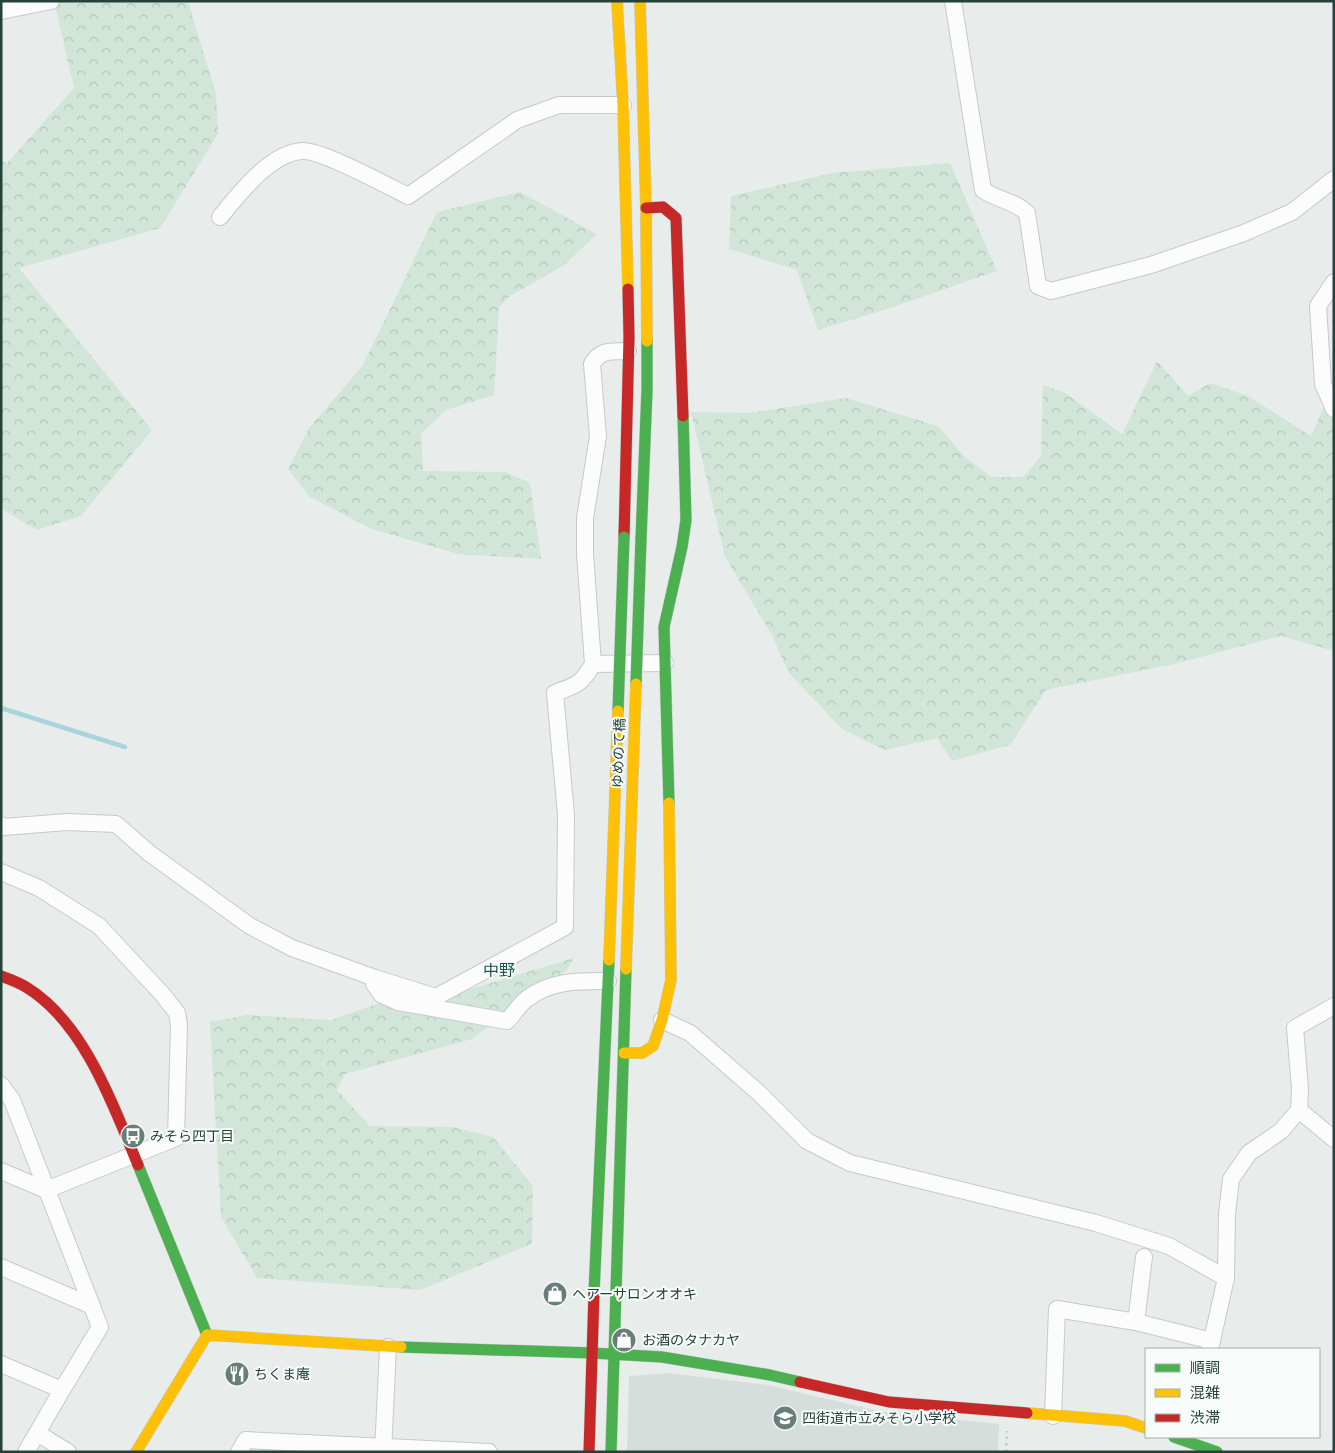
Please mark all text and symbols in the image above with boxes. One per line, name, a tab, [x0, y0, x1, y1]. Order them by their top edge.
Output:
street label: ゆめのて橋	[608, 718, 630, 788]
district label: 中野	[483, 960, 515, 982]
bus stop icon: みそら四丁目	[120, 1123, 146, 1149]
place label: みそら四丁目	[150, 1127, 234, 1146]
shop icon: ヘアーサロンオオキ	[542, 1281, 568, 1307]
place label: ヘアーサロンオオキ	[572, 1285, 697, 1304]
shop icon: お酒のタナカヤ	[611, 1327, 637, 1353]
place label: お酒のタナカヤ	[642, 1331, 740, 1350]
legend	[1145, 1348, 1320, 1438]
text: 順調	[1190, 1358, 1220, 1378]
restaurant icon: ちくま庵	[224, 1361, 250, 1387]
place label: ちくま庵	[254, 1365, 310, 1384]
text: 混雑	[1190, 1383, 1220, 1403]
school or university icon: 四街道市立みそら小学校	[772, 1405, 798, 1431]
text: 渋滞	[1190, 1408, 1220, 1428]
place label: 四街道市立みそら小学校	[802, 1409, 956, 1428]

